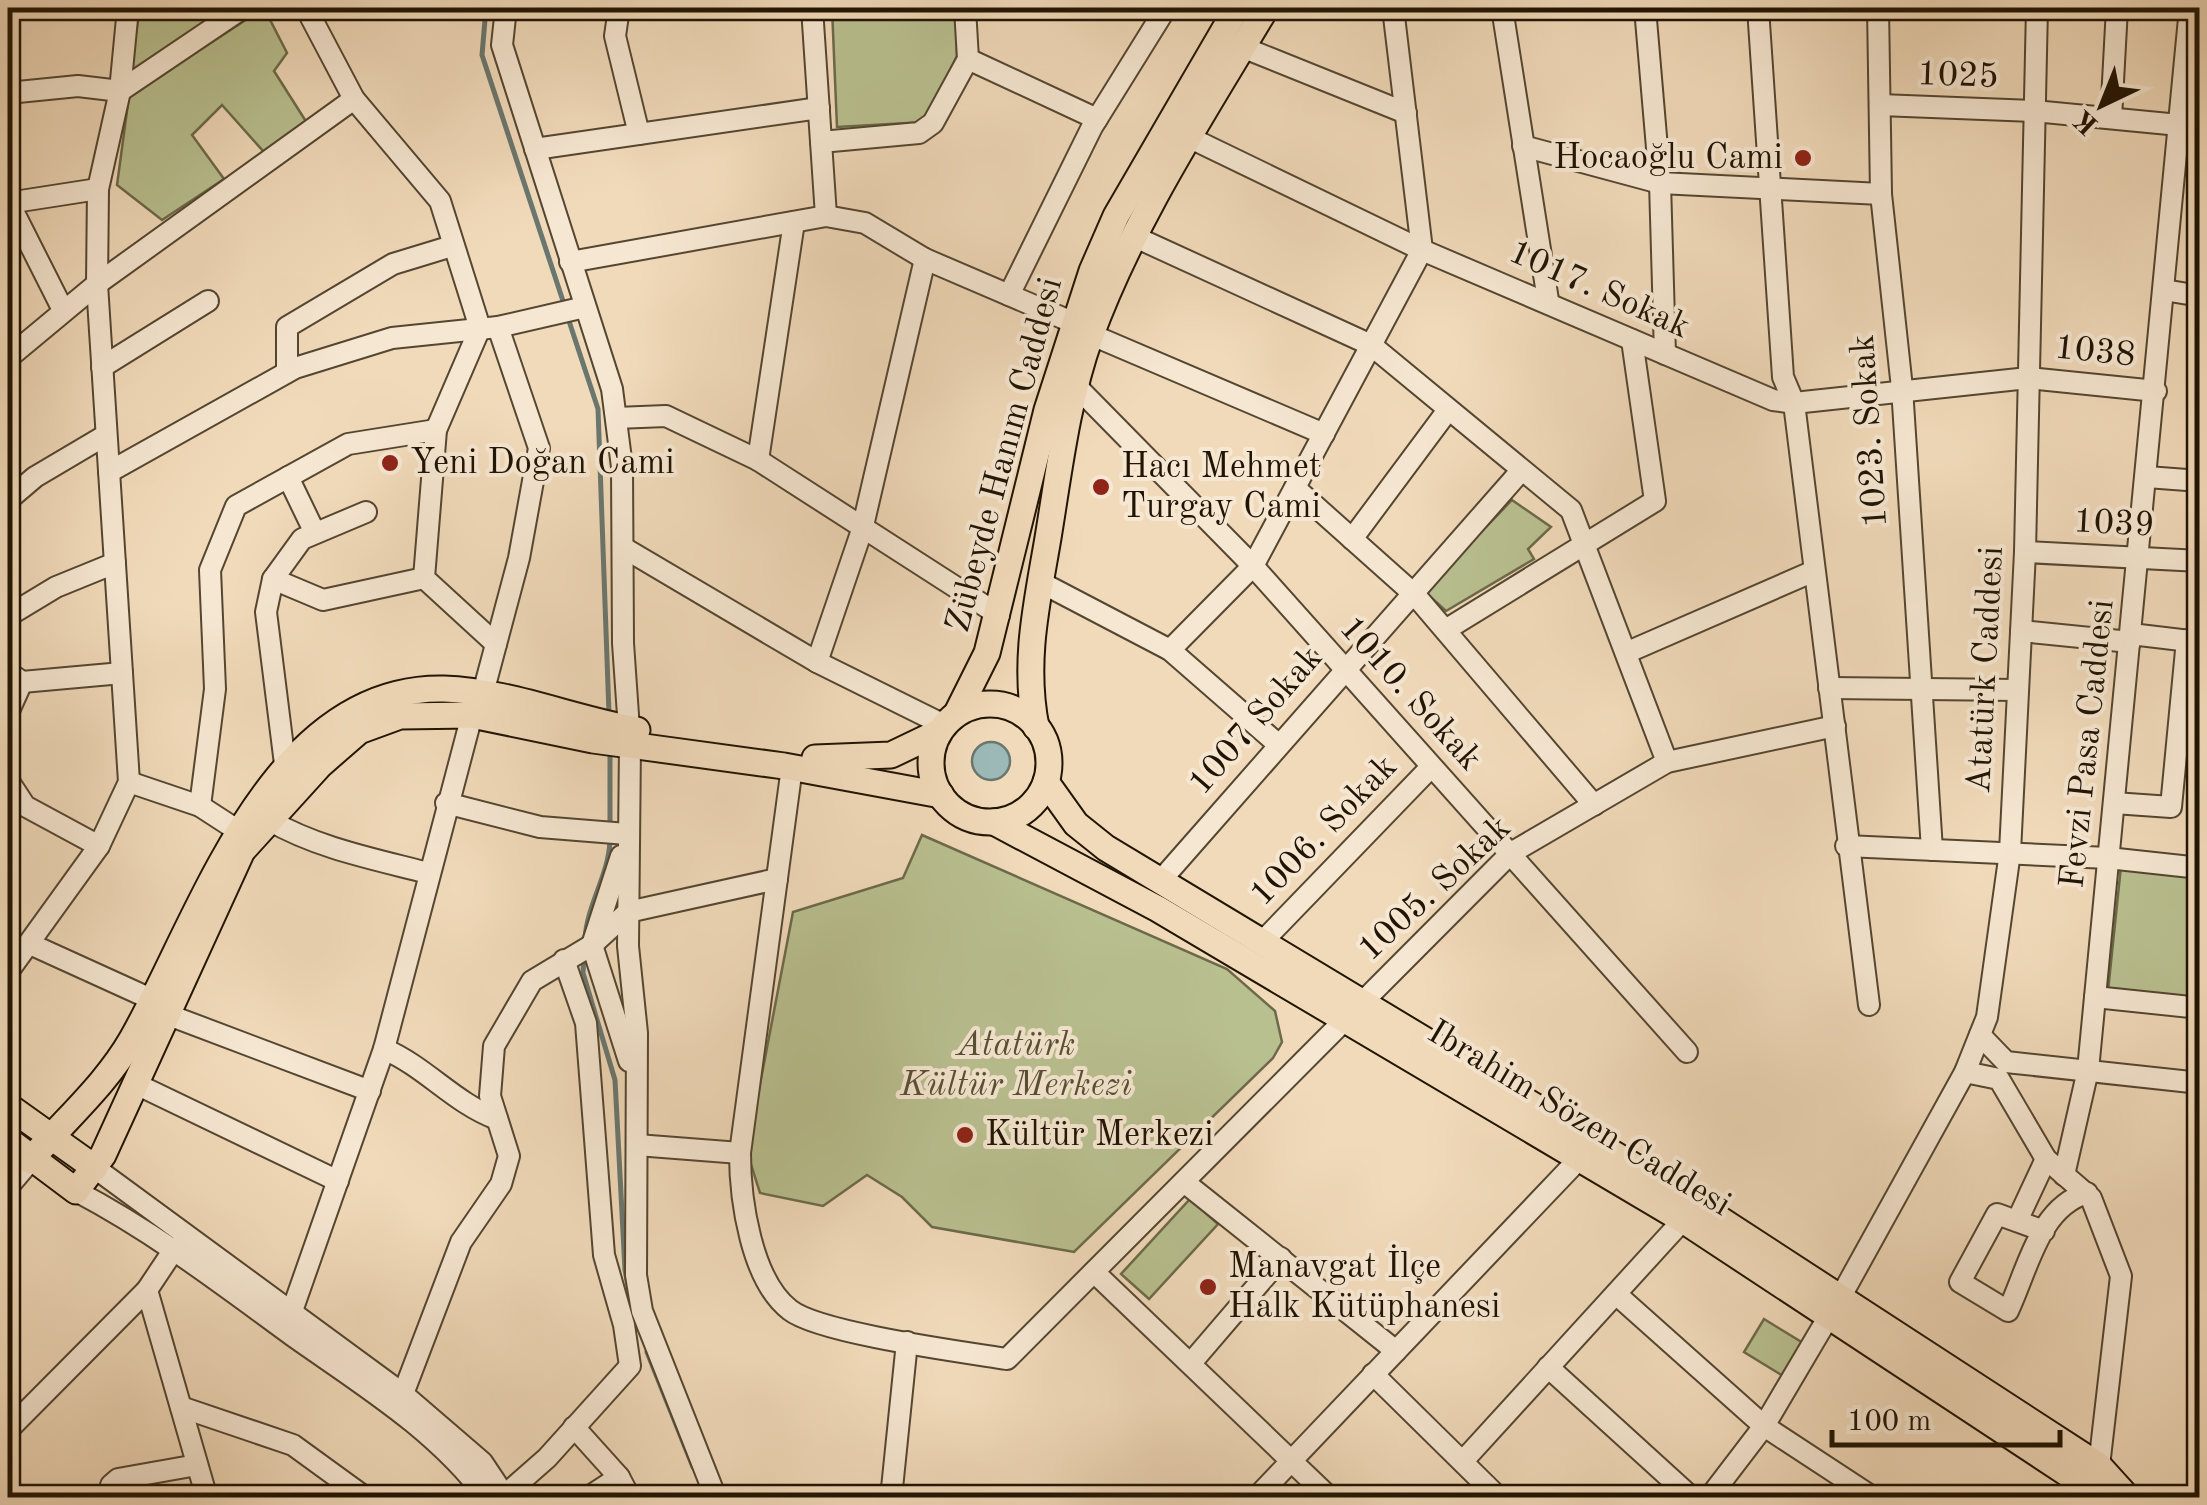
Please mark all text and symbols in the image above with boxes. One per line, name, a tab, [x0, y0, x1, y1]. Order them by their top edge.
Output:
north arrow	[2052, 55, 2152, 155]
street label: 1025	[1917, 57, 1999, 95]
text: K	[2070, 103, 2104, 139]
place label: Hocaoğlu Cami	[1553, 141, 1783, 176]
marker: Hocaoğlu Cami	[1792, 147, 1814, 169]
street label: 1017. Sokak	[1503, 235, 1695, 345]
street label: Zübeyde Hanım Caddesi	[941, 274, 1069, 636]
street label: 1038	[2053, 330, 2137, 374]
street label: 1023. Sokak	[1846, 333, 1894, 529]
place label: Yeni Doğan Cami	[410, 446, 675, 481]
place label: Hacı Mehmet Turgay Cami	[1121, 450, 1321, 525]
marker: Yeni Doğan Cami	[379, 452, 401, 474]
marker: Hacı Mehmet Turgay Cami	[1090, 476, 1112, 498]
street label: 1039	[2073, 504, 2155, 544]
street label: Atatürk Caddesi	[1962, 545, 2010, 795]
street label: Fevzi Pasa Caddesi	[2055, 598, 2121, 890]
street label: 1010. Sokak	[1332, 610, 1488, 778]
street label: 1007 Sokak	[1183, 640, 1329, 802]
street label: 1006. Sokak	[1244, 749, 1404, 913]
street label: 1005. Sokak	[1352, 810, 1518, 968]
street label: Ibrahim Sözen Caddesi	[1421, 1015, 1737, 1223]
park label: Atatürk Kültür Merkezi	[899, 1028, 1132, 1103]
place label: Kültür Merkezi	[985, 1118, 1214, 1153]
marker: Kültür Merkezi	[954, 1124, 976, 1146]
place label: Manavgat İlçe Halk Kütüphanesi	[1228, 1244, 1501, 1325]
marker: Manavgat İlçe Halk Kütüphanesi	[1197, 1276, 1219, 1298]
scale bar	[1832, 1385, 2060, 1447]
text: 100 m	[1847, 1407, 1931, 1437]

